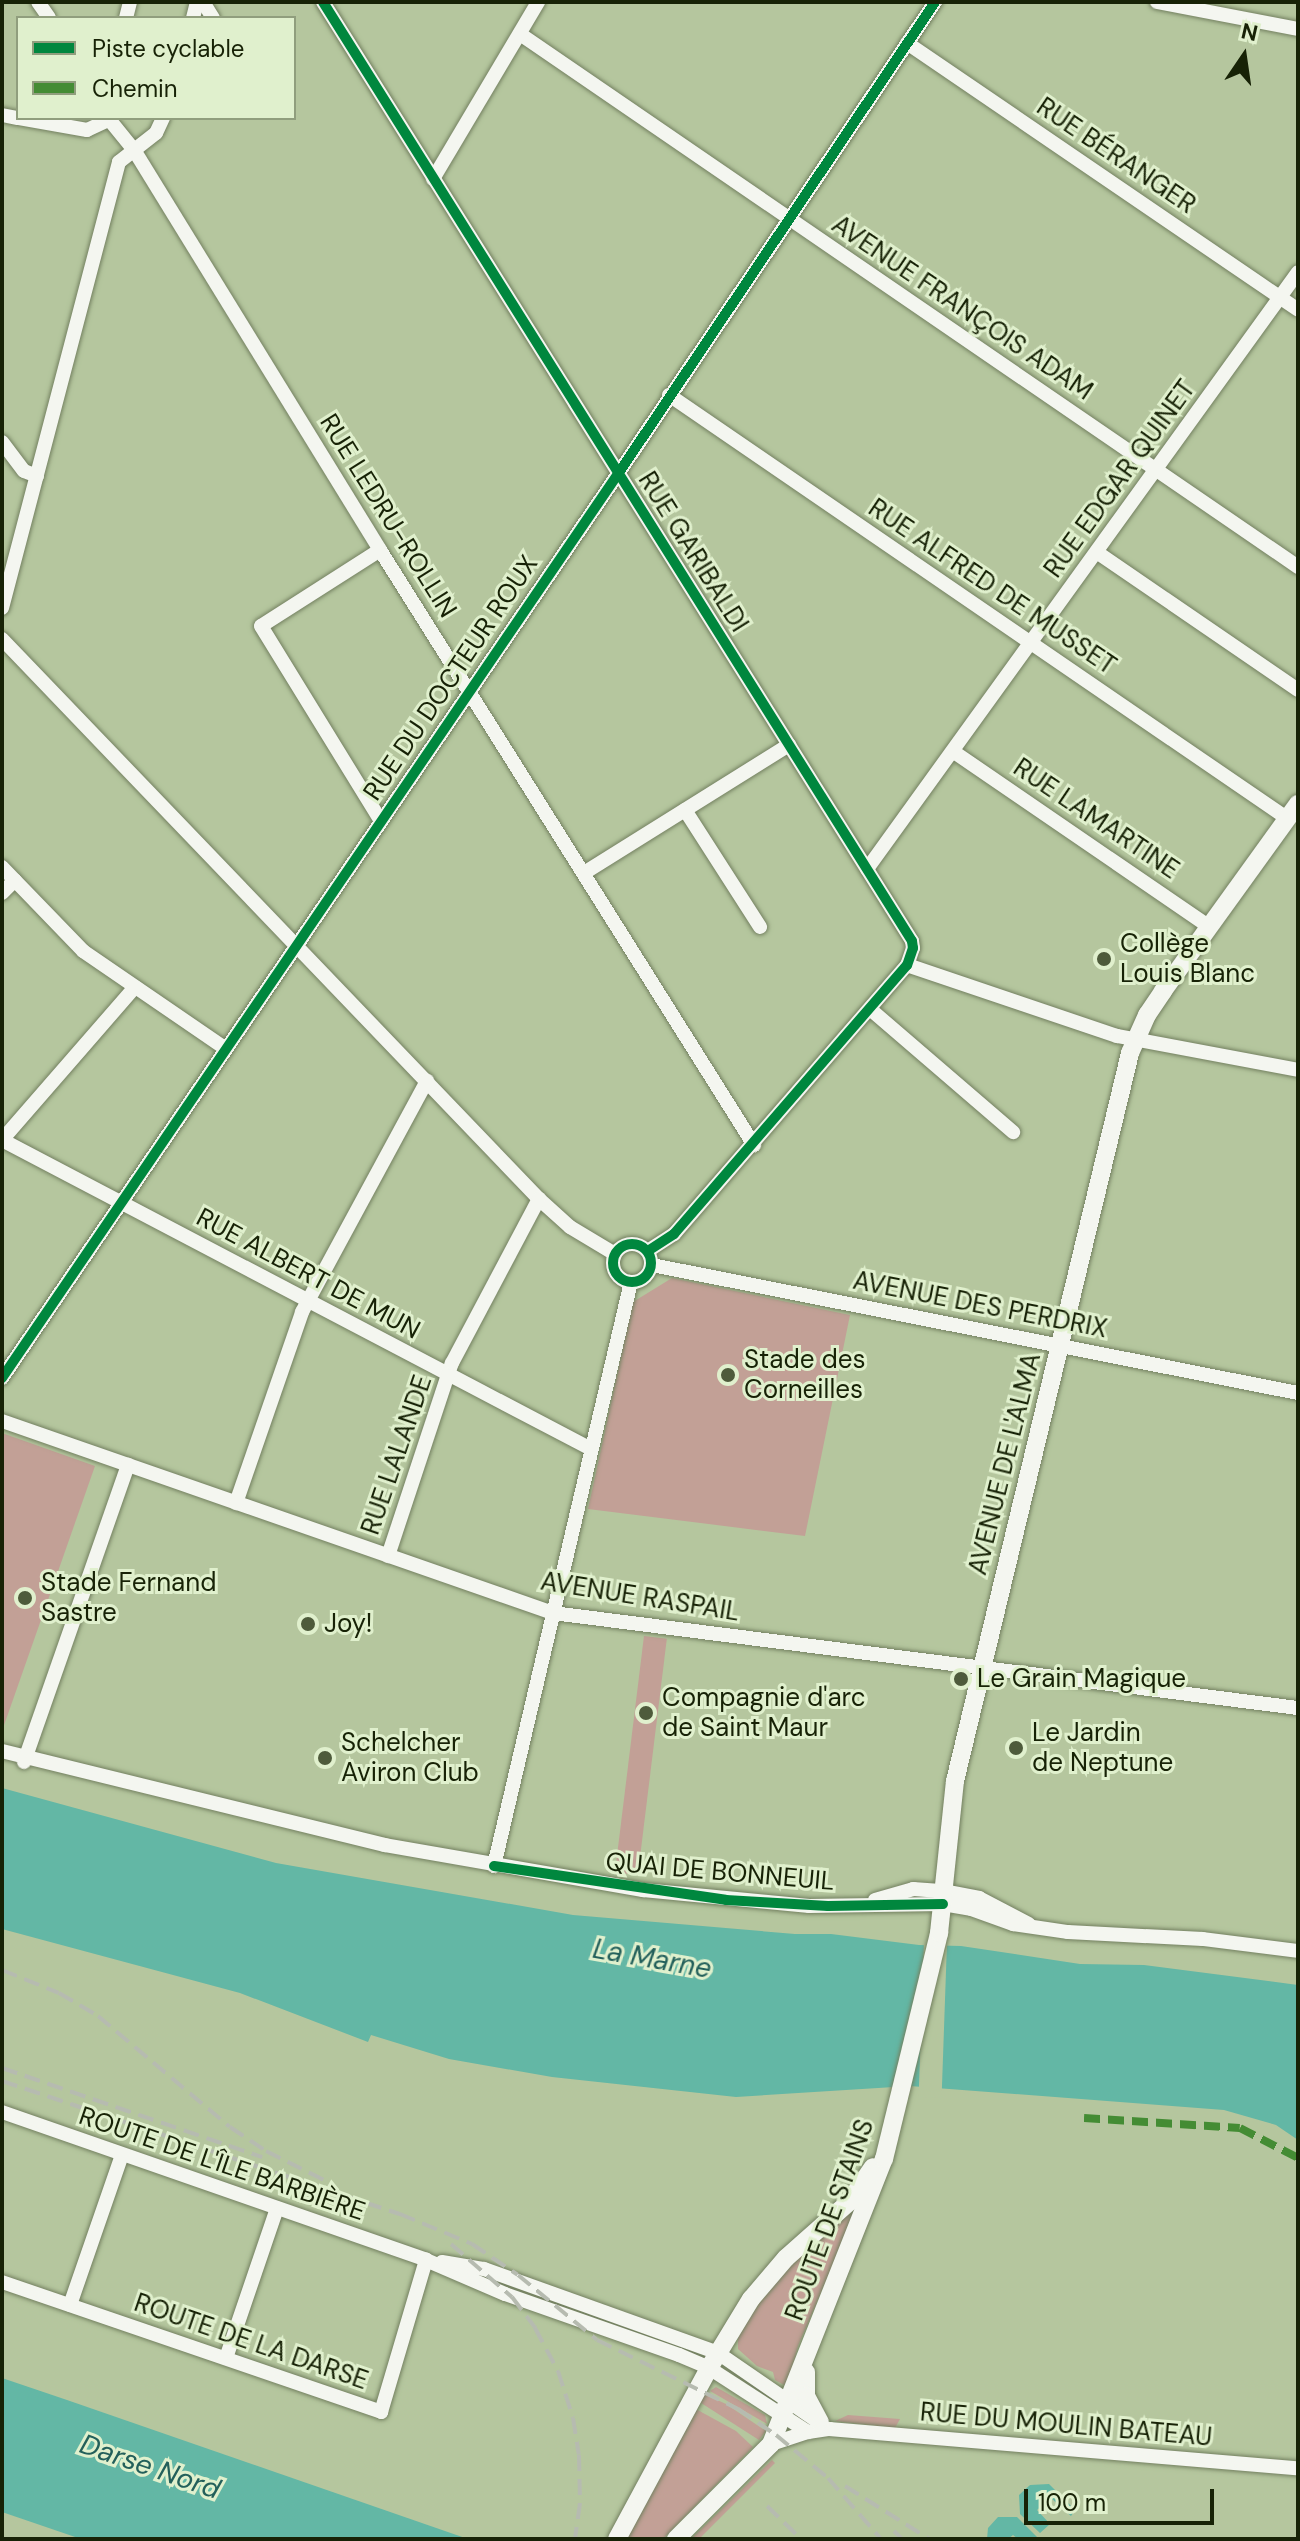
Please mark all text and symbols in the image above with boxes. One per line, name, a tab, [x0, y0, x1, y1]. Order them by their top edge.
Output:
legend	[16, 16, 296, 120]
north arrow	[1204, 16, 1284, 96]
text: N	[1238, 16, 1261, 48]
text: Piste cyclable	[92, 33, 244, 64]
text: Chemin	[92, 73, 178, 104]
street label: RUE BÉRANGER	[1031, 91, 1201, 221]
street label: AVENUE FRANÇOIS ADAM	[826, 209, 1098, 407]
street label: RUE EDGAR QUINET	[1038, 374, 1202, 584]
street label: RUE LEDRU-ROLLIN	[313, 409, 463, 623]
street label: RUE GARIBALDI	[631, 466, 755, 638]
street label: RUE ALFRED DE MUSSET	[862, 493, 1122, 681]
street label: RUE DU DOCTEUR ROUX	[357, 549, 545, 807]
street label: RUE LAMARTINE	[1007, 752, 1185, 886]
place label: Collège Louis Blanc	[1120, 928, 1255, 990]
marker: Collège Louis Blanc	[1095, 950, 1113, 968]
street label: RUE ALBERT DE MUN	[191, 1202, 425, 1346]
street label: AVENUE DES PERDRIX	[850, 1265, 1110, 1345]
place label: Stade des Corneilles	[744, 1344, 866, 1406]
street label: AVENUE DE L'ALMA	[962, 1350, 1048, 1578]
marker: Stade des Corneilles	[719, 1366, 737, 1384]
street label: RUE LALANDE	[355, 1371, 439, 1539]
street label: AVENUE RASPAIL	[538, 1566, 742, 1628]
place label: Stade Fernand Sastre	[41, 1567, 216, 1628]
marker: Stade Fernand Sastre	[16, 1589, 34, 1607]
place label: Joy!	[324, 1608, 372, 1640]
marker: Joy!	[299, 1615, 317, 1633]
place label: Le Grain Magique	[977, 1663, 1186, 1695]
marker: Le Grain Magique	[952, 1670, 970, 1688]
place label: Compagnie d'arc de Saint Maur	[662, 1682, 866, 1744]
marker: Compagnie d'arc de Saint Maur	[637, 1704, 655, 1722]
place label: Le Jardin de Neptune	[1032, 1717, 1173, 1778]
place label: Schelcher Aviron Club	[341, 1727, 479, 1788]
marker: Le Jardin de Neptune	[1007, 1739, 1025, 1757]
marker: Schelcher Aviron Club	[316, 1749, 334, 1767]
street label: QUAI DE BONNEUIL	[604, 1846, 836, 1898]
water label: La Marne	[590, 1932, 714, 1986]
street label: ROUTE DE L'ÎLE BARBIÈRE	[75, 2100, 369, 2228]
street label: ROUTE DE STAINS	[779, 2115, 881, 2325]
street label: ROUTE DE LA DARSE	[130, 2287, 372, 2397]
street label: RUE DU MOULIN BATEAU	[919, 2397, 1213, 2453]
water label: Darse Nord	[75, 2427, 225, 2507]
scale bar	[1028, 2473, 1218, 2523]
text: 100 m	[1038, 2487, 1106, 2518]

